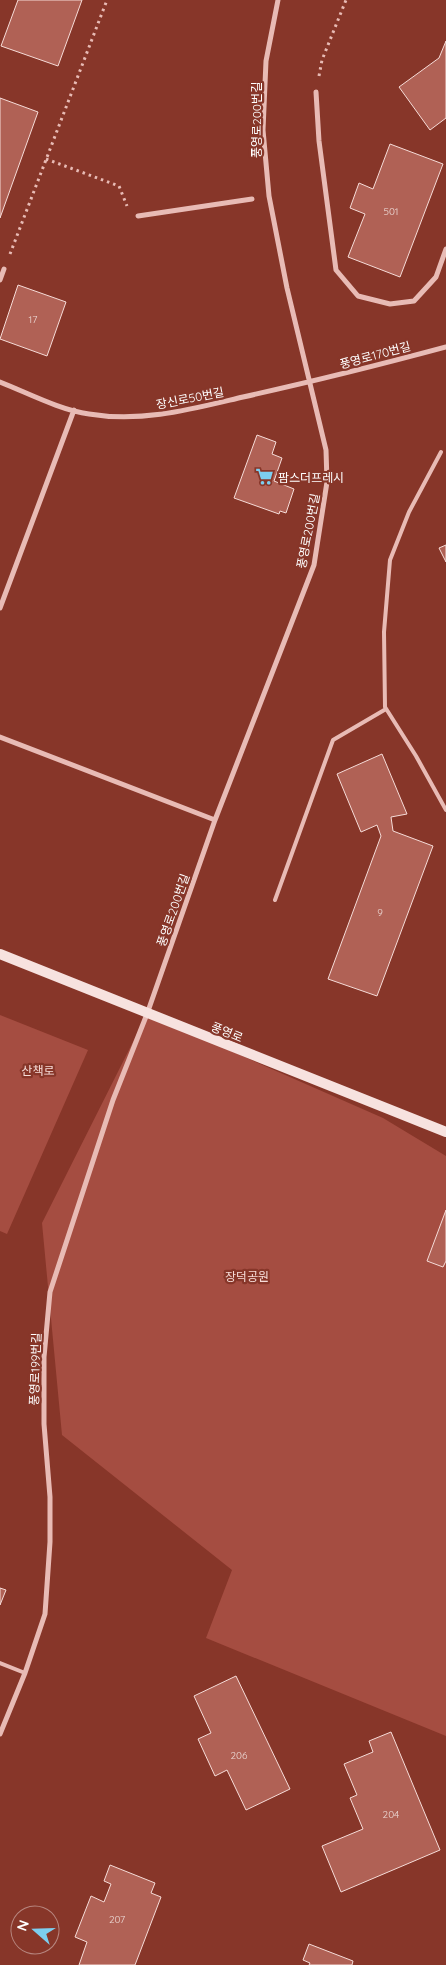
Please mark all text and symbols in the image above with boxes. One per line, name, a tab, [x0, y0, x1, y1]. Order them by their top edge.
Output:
street label: 풍영로200번길	[249, 82, 264, 158]
house number: 501	[383, 205, 399, 218]
house number: 17	[29, 313, 37, 326]
street label: 풍영로170번길	[338, 338, 412, 372]
street label: 장신로50번길	[155, 384, 225, 412]
supermarket icon: 팜스더프레시	[254, 467, 274, 487]
place label: 팜스더프레시	[278, 470, 344, 485]
street label: 풍영로200번길	[293, 492, 323, 570]
street label: 풍영로200번길	[154, 872, 192, 948]
house number: 9	[377, 906, 383, 919]
street label: 풍영로	[209, 1019, 245, 1045]
park label: 산책로	[21, 1063, 55, 1078]
park label: 장덕공원	[225, 1269, 269, 1284]
street label: 풍영로199번길	[26, 1332, 44, 1406]
house number: 206	[231, 1749, 248, 1762]
house number: 204	[383, 1808, 399, 1821]
north arrow	[10, 1905, 60, 1955]
house number: 207	[109, 1913, 125, 1926]
text: N	[13, 1918, 33, 1933]

